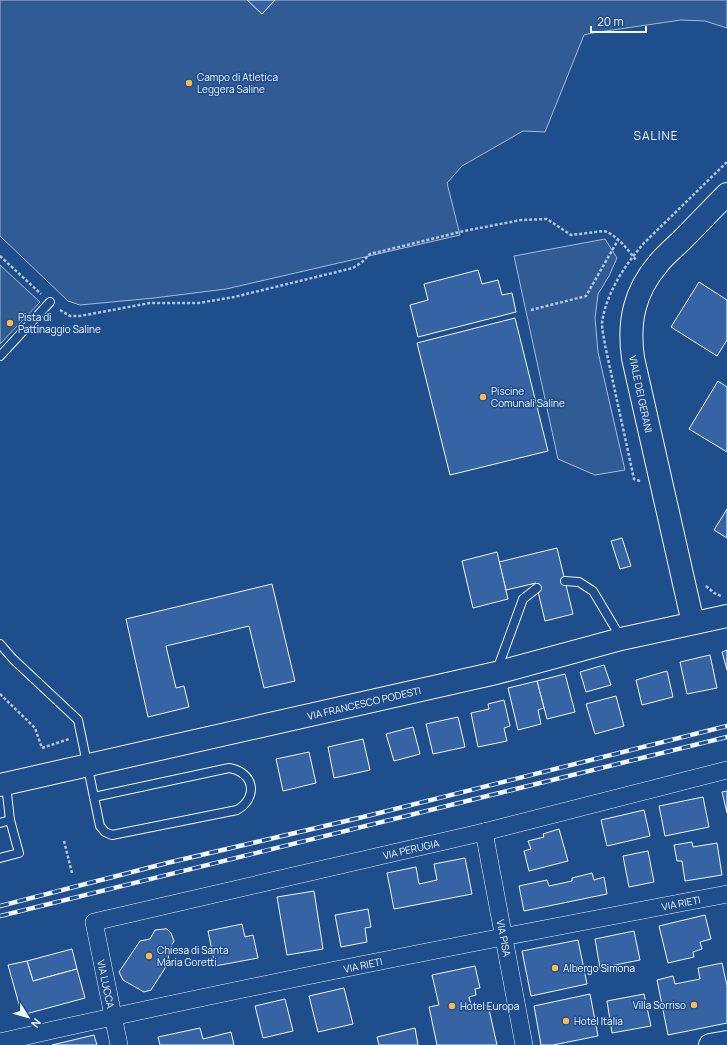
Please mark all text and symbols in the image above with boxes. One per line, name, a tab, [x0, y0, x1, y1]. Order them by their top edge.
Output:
scale bar	[591, 8, 646, 34]
text: 20 m	[597, 13, 624, 30]
place label: Campo di Atletica Leggera Saline	[197, 70, 278, 96]
marker: Campo di Atletica Leggera Saline	[184, 78, 194, 88]
district label: SALINE	[634, 127, 678, 144]
place label: Pista di Pattinaggio Saline	[18, 310, 101, 336]
marker: Pista di Pattinaggio Saline	[5, 318, 15, 328]
street label: VIALE DEI GERANI	[626, 354, 656, 434]
place label: Piscine Comunali Saline	[491, 384, 565, 410]
marker: Piscine Comunali Saline	[478, 392, 488, 402]
street label: VIA FRANCESCO PODESTI	[306, 683, 422, 723]
street label: VIA PERUGIA	[381, 836, 441, 862]
street label: VIA RIETI	[660, 892, 702, 914]
street label: VIA PISA	[494, 918, 515, 958]
place label: Chiesa di Santa Maria Goretti	[157, 943, 229, 969]
marker: Chiesa di Santa Maria Goretti	[144, 951, 154, 961]
street label: VIA RIETI	[342, 954, 384, 976]
street label: VIA LUCCA	[94, 958, 118, 1010]
place label: Albergo Simona	[563, 961, 635, 975]
marker: Albergo Simona	[550, 963, 560, 973]
north arrow	[8, 997, 48, 1037]
place label: Villa Sorriso	[633, 998, 686, 1012]
place label: Hotel Europa	[460, 999, 519, 1013]
marker: Villa Sorriso	[689, 1000, 699, 1010]
marker: Hotel Europa	[447, 1001, 457, 1011]
place label: Hotel Italia	[574, 1014, 623, 1028]
text: N	[28, 1016, 45, 1031]
marker: Hotel Italia	[561, 1016, 571, 1026]

